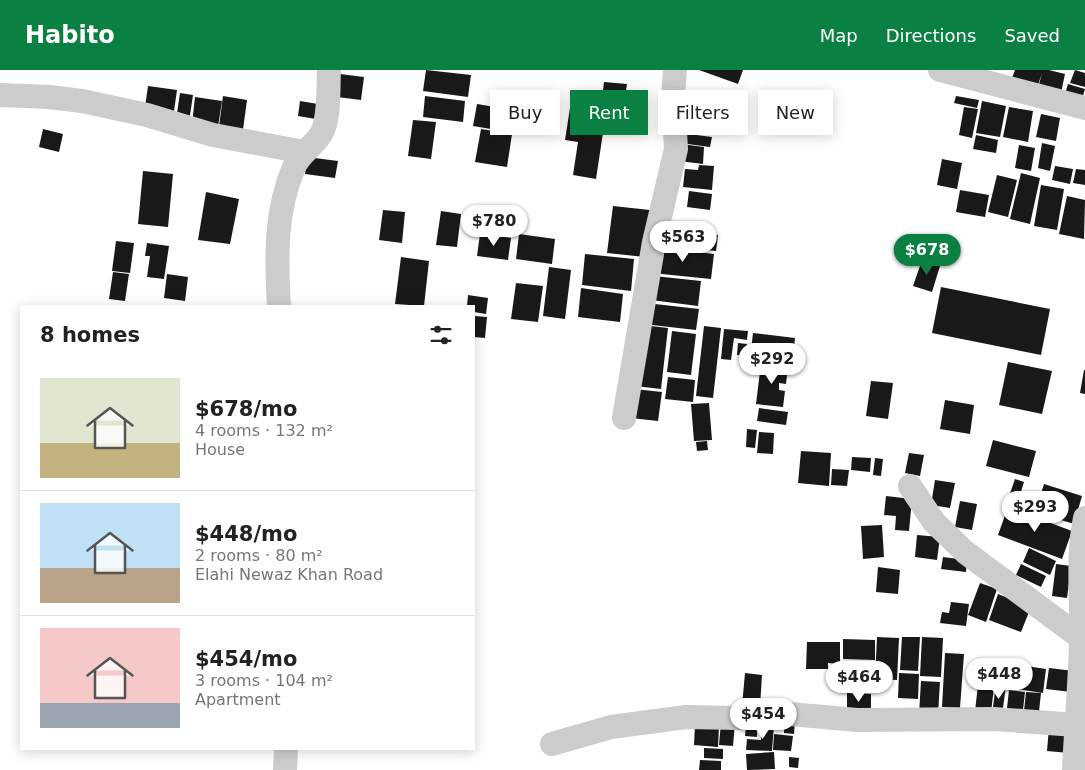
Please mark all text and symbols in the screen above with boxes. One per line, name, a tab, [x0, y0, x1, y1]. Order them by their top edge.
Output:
text: Habito	[25, 21, 115, 49]
text: Map	[820, 25, 858, 46]
text: Directions	[886, 25, 976, 46]
text: Saved	[1004, 25, 1060, 46]
chip: Buy	[490, 90, 560, 135]
chip: Rent	[570, 90, 648, 135]
chip: Filters	[658, 90, 748, 135]
chip: New	[758, 90, 833, 135]
pin: $780	[464, 204, 524, 247]
text: $780	[472, 211, 516, 230]
pin: $563	[653, 220, 713, 263]
text: $563	[661, 227, 705, 246]
pin: $678	[897, 234, 957, 276]
text: $678	[905, 240, 949, 259]
icon: filters	[427, 321, 455, 349]
text: 8 homes	[40, 323, 140, 347]
pin: $292	[742, 342, 802, 385]
text: $292	[750, 349, 794, 368]
text: $678/mo	[195, 397, 297, 421]
icon: home	[80, 398, 140, 458]
text: 4 rooms · 132 m²	[195, 421, 333, 440]
text: House	[195, 440, 245, 459]
pin: $293	[1005, 490, 1065, 533]
text: $293	[1013, 497, 1057, 516]
text: $448/mo	[195, 522, 297, 546]
icon: home	[80, 523, 140, 583]
text: 2 rooms · 80 m²	[195, 546, 323, 565]
text: Elahi Newaz Khan Road	[195, 565, 383, 584]
text: $454/mo	[195, 647, 297, 671]
icon: home	[80, 648, 140, 708]
pin: $448	[969, 658, 1029, 700]
pin: $464	[829, 660, 889, 703]
text: $448	[977, 664, 1021, 683]
text: $464	[837, 667, 881, 686]
text: 3 rooms · 104 m²	[195, 671, 333, 690]
text: Apartment	[195, 690, 281, 709]
pin: $454	[733, 698, 793, 740]
text: $454	[741, 704, 785, 723]

